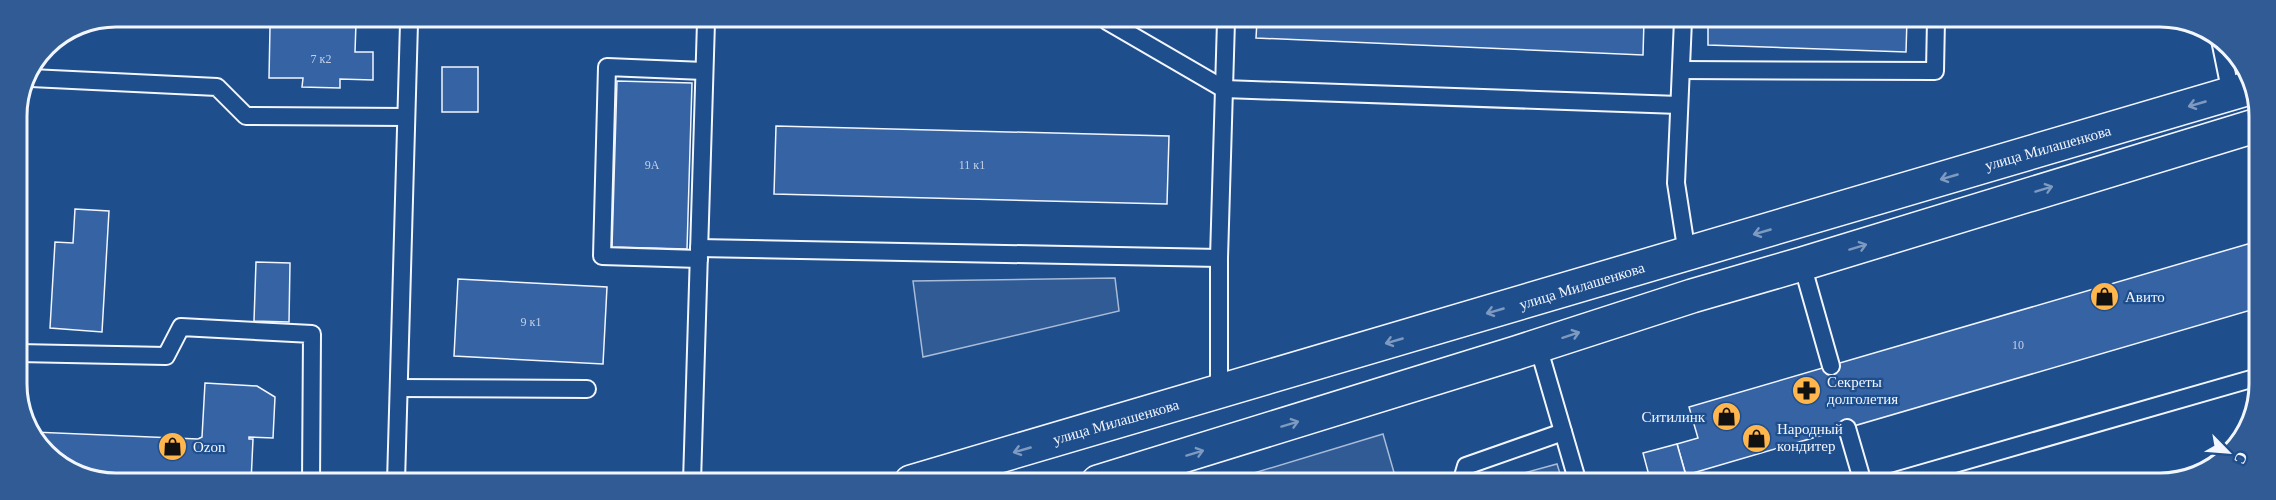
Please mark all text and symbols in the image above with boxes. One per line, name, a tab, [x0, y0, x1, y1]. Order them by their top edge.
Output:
house number: 7 к2	[311, 52, 331, 66]
one-way arrow	[2187, 99, 2206, 110]
street label: улица Милашенкова	[1983, 122, 2113, 174]
house number: 9А	[645, 158, 660, 172]
house number: 11 к1	[959, 158, 985, 172]
one-way arrow	[1940, 172, 1959, 183]
one-way arrow	[2034, 183, 2053, 194]
one-way arrow	[1753, 227, 1772, 238]
one-way arrow	[1848, 241, 1867, 252]
street label: улица Милашенкова	[1517, 259, 1647, 313]
shop icon: Авито	[2088, 281, 2120, 313]
place label: Авито	[2125, 289, 2165, 305]
one-way arrow	[1486, 306, 1505, 318]
house number: 9 к1	[521, 315, 541, 329]
one-way arrow	[1561, 329, 1580, 340]
one-way arrow	[1385, 336, 1404, 347]
house number: 10	[2012, 338, 2024, 352]
place label: Секреты долголетия	[1827, 374, 1898, 407]
pharmacy icon: Секреты долголетия	[1790, 375, 1822, 407]
street label: улица Милашенкова	[1051, 396, 1181, 448]
shop icon: Ситилинк	[1710, 401, 1742, 433]
place label: Ситилинк	[1642, 409, 1706, 425]
one-way arrow	[1280, 418, 1299, 429]
place label: Народный кондитер	[1777, 421, 1843, 454]
shop icon: Народный кондитер	[1740, 422, 1772, 454]
north arrow	[2198, 422, 2258, 482]
shop icon: Ozon	[156, 431, 188, 463]
place label: Ozon	[193, 439, 226, 455]
one-way arrow	[1012, 445, 1031, 456]
one-way arrow	[1185, 447, 1204, 458]
text: С	[2231, 449, 2251, 467]

